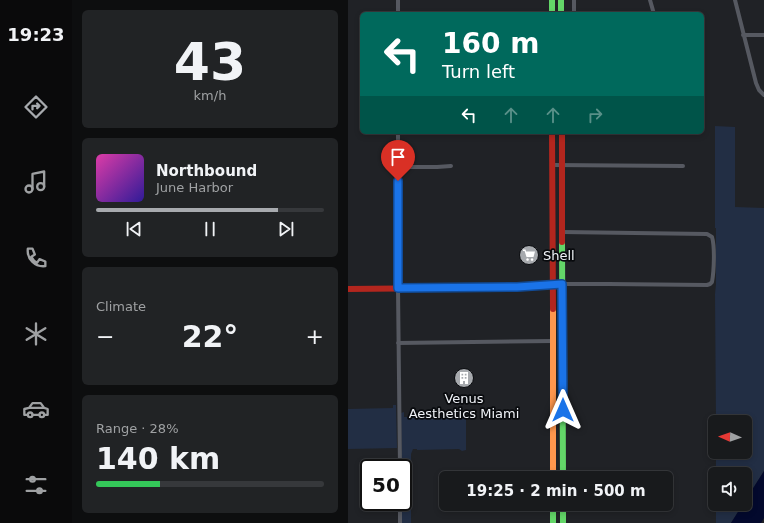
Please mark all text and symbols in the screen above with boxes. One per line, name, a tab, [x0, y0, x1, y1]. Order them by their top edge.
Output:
text: 19:23	[7, 24, 65, 45]
text: 160 m	[442, 27, 539, 60]
icon: left	[376, 28, 428, 80]
text: 43	[174, 32, 246, 92]
text: Turn left	[442, 61, 515, 82]
text: km/h	[194, 88, 226, 103]
icon: directions	[22, 93, 50, 121]
icon: left	[458, 104, 480, 126]
icon: ahead	[500, 104, 522, 126]
icon: ahead	[542, 104, 564, 126]
icon: right	[584, 104, 606, 126]
pin	[381, 140, 415, 181]
icon: arrive	[387, 146, 409, 168]
text: Northbound	[156, 162, 257, 180]
icon: music	[22, 168, 50, 196]
text: June Harbor	[156, 180, 233, 195]
icon: previous	[123, 218, 145, 240]
icon: pause	[199, 218, 221, 240]
icon: next	[275, 218, 297, 240]
icon: phone	[22, 244, 50, 272]
supermarket icon: Shell	[518, 244, 540, 266]
place label: Shell	[543, 248, 575, 263]
text: Climate	[96, 299, 146, 314]
text: 22°	[182, 319, 238, 354]
icon: climate	[22, 320, 50, 348]
text: −	[96, 324, 114, 349]
text: +	[306, 324, 324, 349]
building icon: Venus Aesthetics Miami	[453, 367, 475, 389]
position arrow	[542, 389, 584, 431]
place label: Venus Aesthetics Miami	[409, 391, 519, 421]
icon: car	[22, 395, 50, 423]
north arrow	[708, 415, 752, 459]
map controls	[708, 415, 752, 511]
text: Range · 28%	[96, 421, 179, 436]
text: 140 km	[96, 441, 220, 476]
speed limit sign: 50	[360, 459, 412, 511]
button: sound	[708, 467, 752, 511]
icon: filters	[22, 471, 50, 499]
text: 19:25 · 2 min · 500 m	[466, 482, 646, 500]

